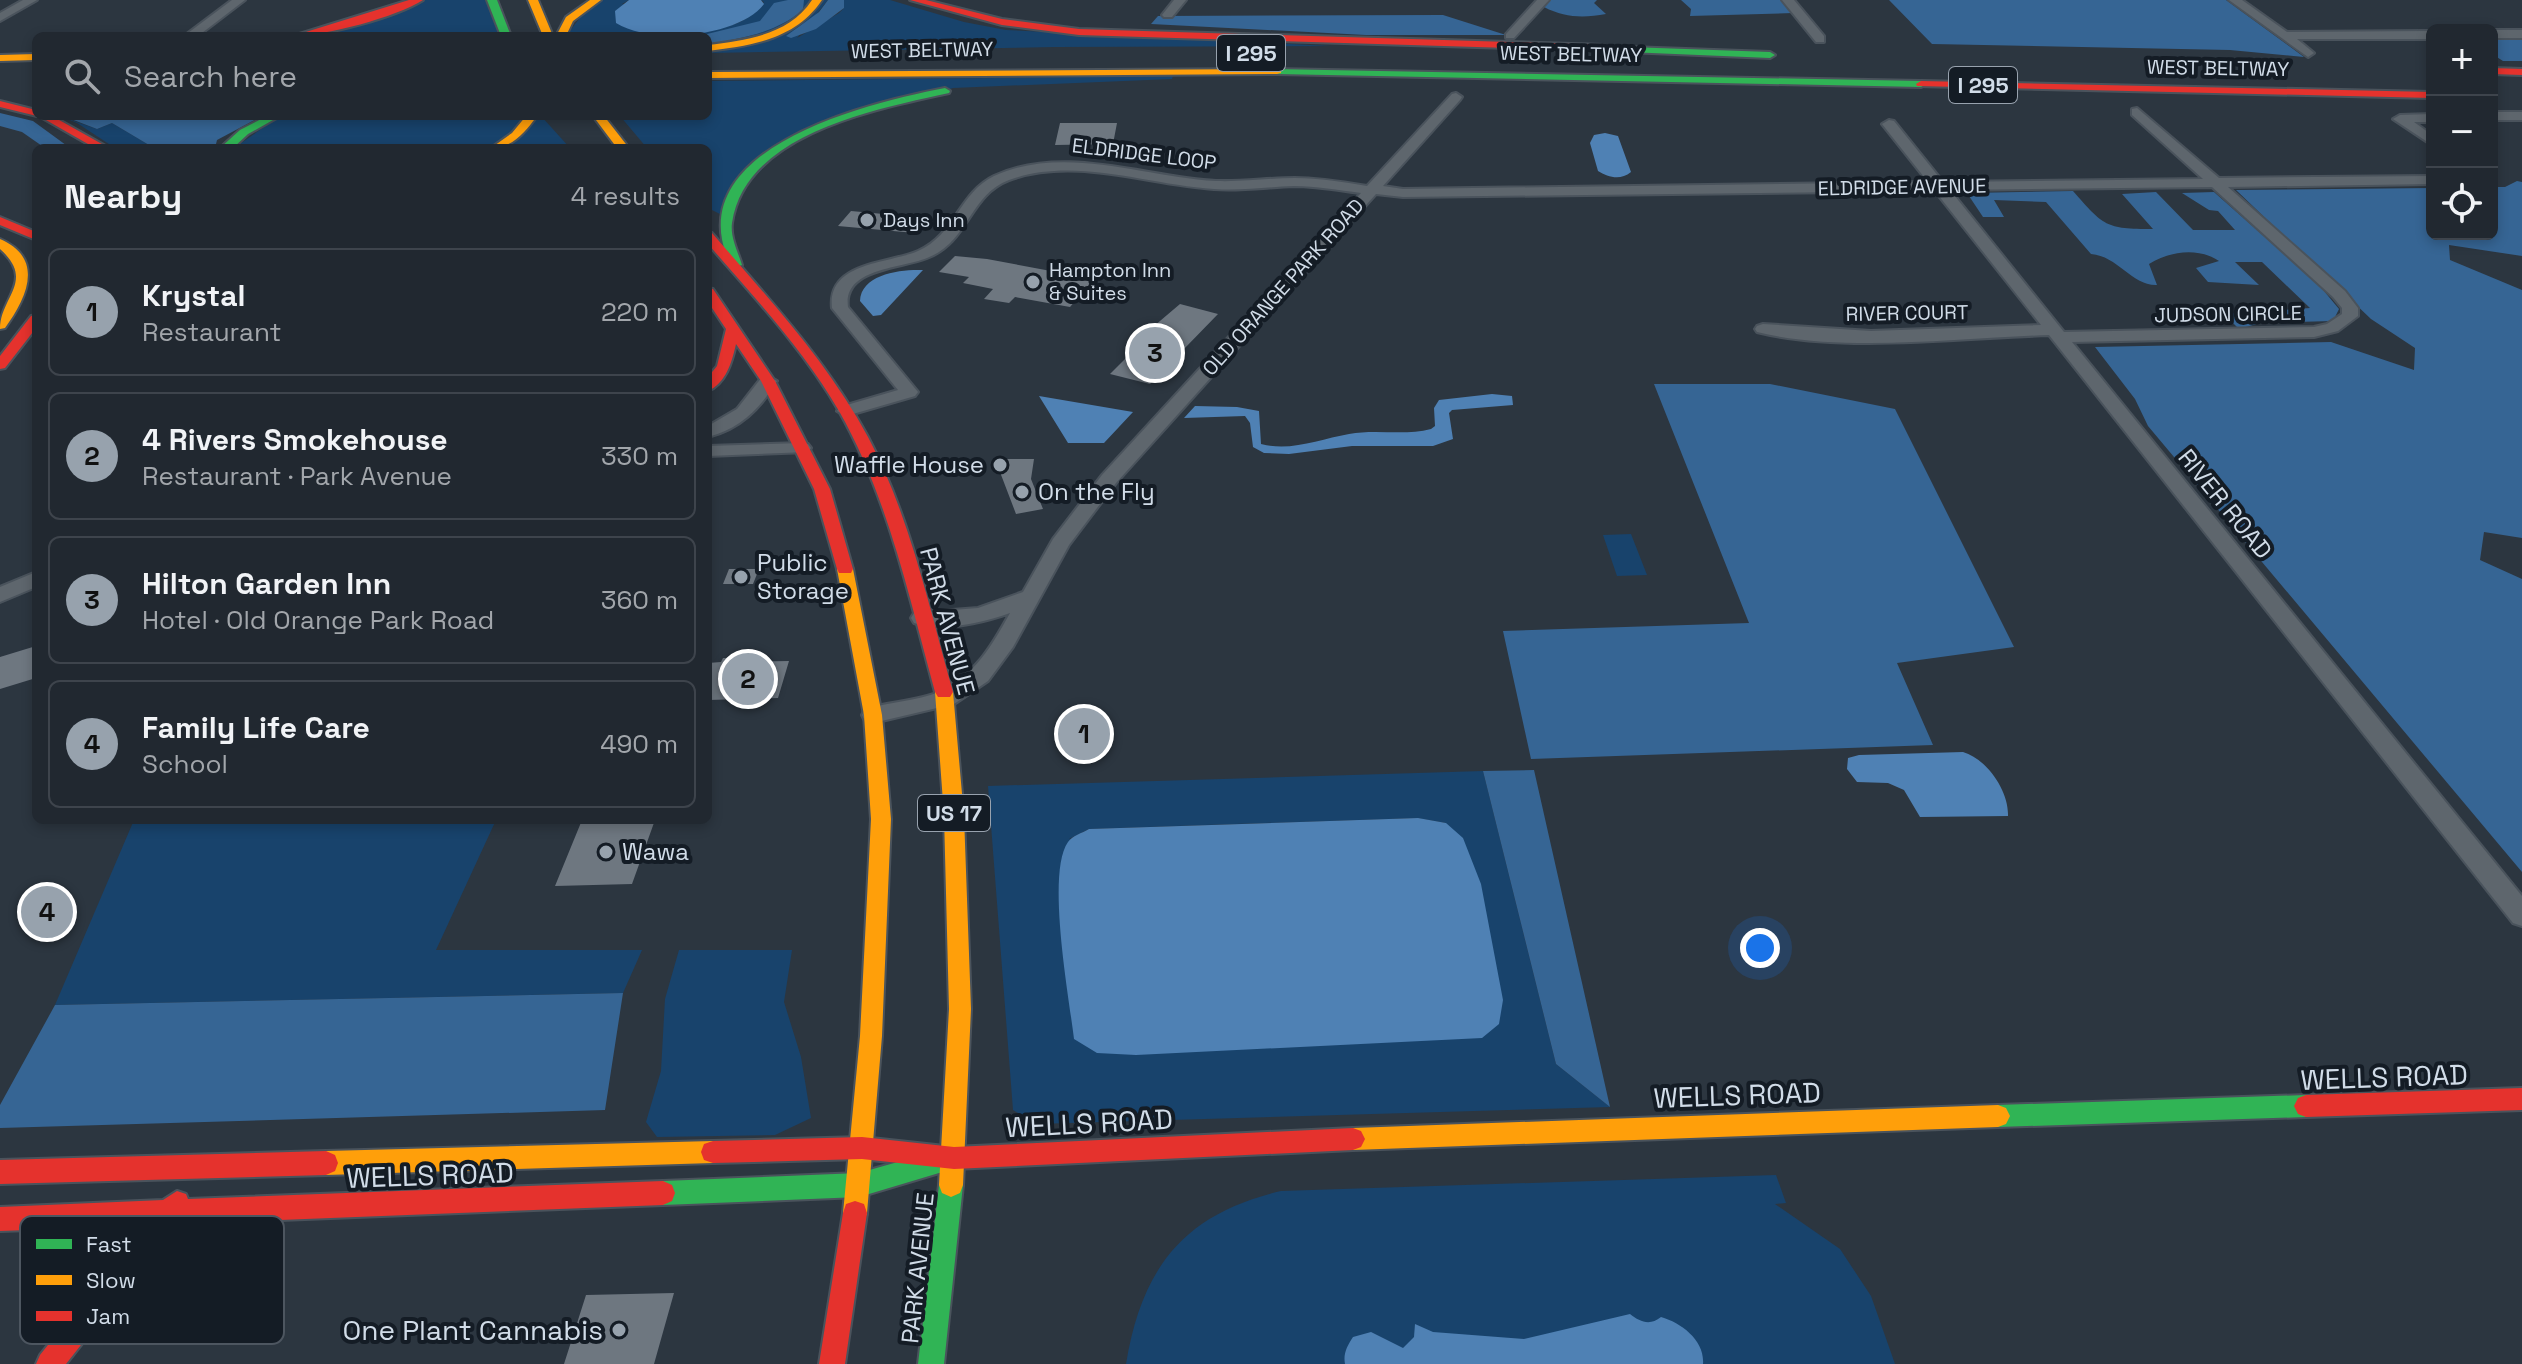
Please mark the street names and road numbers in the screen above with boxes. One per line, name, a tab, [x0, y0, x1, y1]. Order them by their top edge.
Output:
road number: I 295	[1217, 35, 1285, 71]
street label: WEST BELTWAY	[851, 36, 993, 64]
street label: WEST BELTWAY	[1500, 40, 1642, 68]
street label: WEST BELTWAY	[2147, 54, 2289, 82]
road number: I 295	[1949, 67, 2017, 103]
street label: ELDRIDGE LOOP	[1070, 132, 1218, 176]
street label: ELDRIDGE AVENUE	[1817, 173, 1987, 201]
street label: OLD ORANGE PARK ROAD	[1197, 193, 1369, 381]
street label: RIVER COURT	[1845, 299, 1969, 327]
street label: JUDSON CIRCLE	[2154, 300, 2302, 328]
street label: RIVER ROAD	[2172, 442, 2279, 565]
street label: PARK AVENUE	[913, 544, 982, 698]
road number: US 17	[918, 795, 990, 831]
street label: WELLS ROAD	[2300, 1056, 2468, 1098]
street label: WELLS ROAD	[1653, 1074, 1821, 1116]
street label: WELLS ROAD	[1004, 1101, 1174, 1145]
street label: WELLS ROAD	[346, 1154, 514, 1196]
street label: PARK AVENUE	[894, 1191, 941, 1345]

